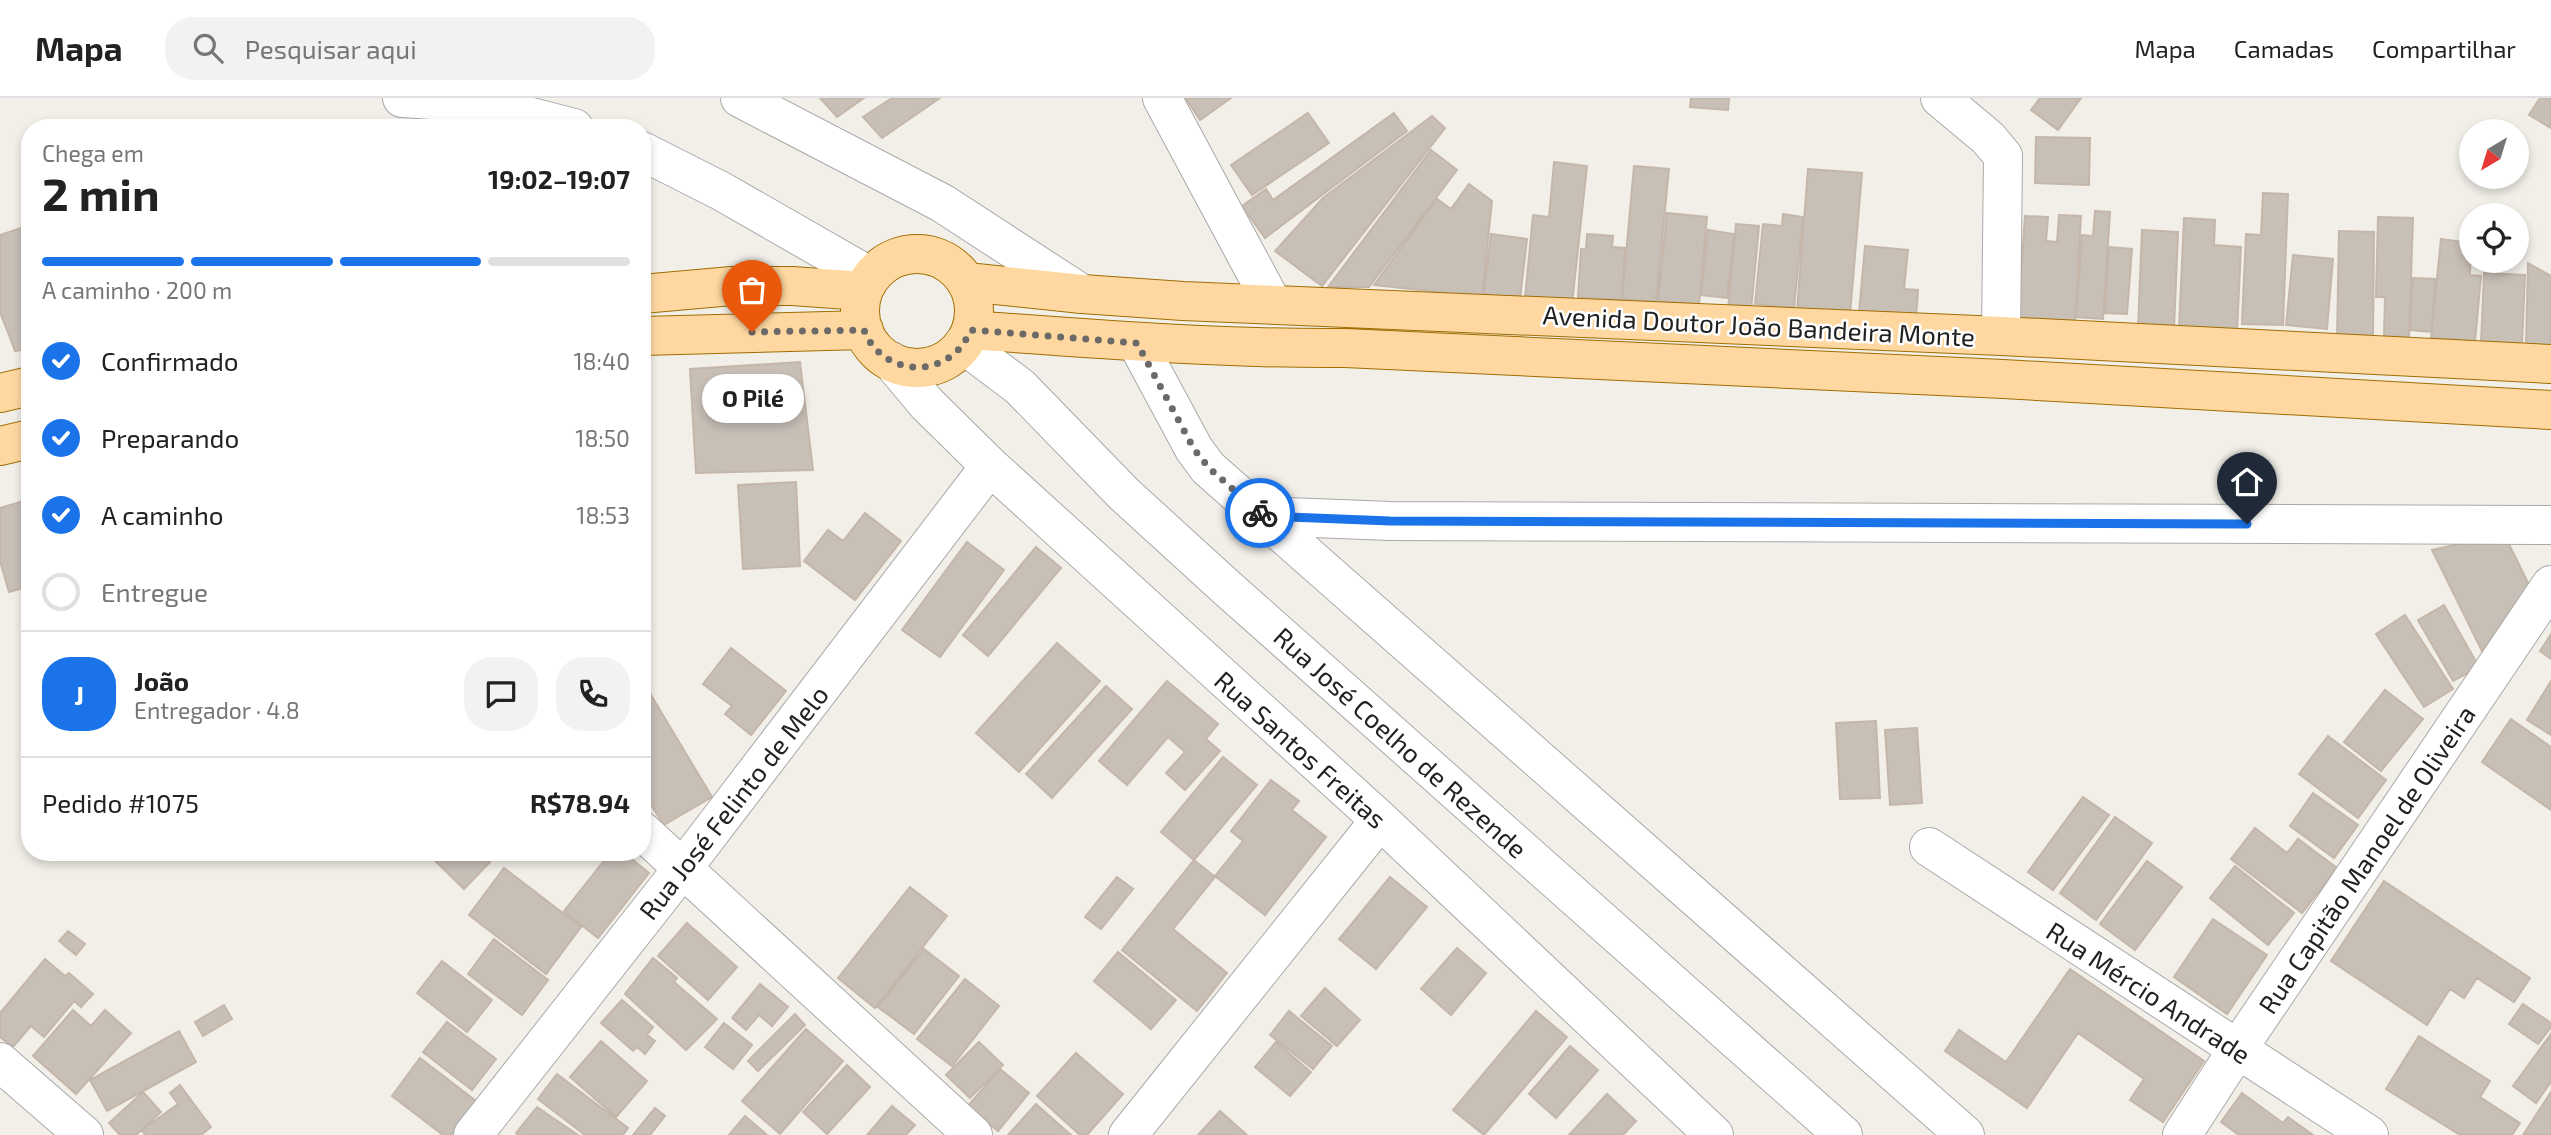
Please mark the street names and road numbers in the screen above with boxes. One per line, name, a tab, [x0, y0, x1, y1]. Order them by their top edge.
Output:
street label: Avenida Doutor João Bandeira Monte	[1542, 298, 1976, 352]
street label: Rua José Coelho de Rezende	[1268, 620, 1534, 864]
street label: Rua Santos Freitas	[1209, 664, 1393, 834]
street label: Rua José Felinto de Melo	[632, 679, 834, 925]
street label: Rua Capitão Manoel de Oliveira	[2251, 699, 2481, 1019]
street label: Rua Mércio Andrade	[2041, 915, 2257, 1069]

